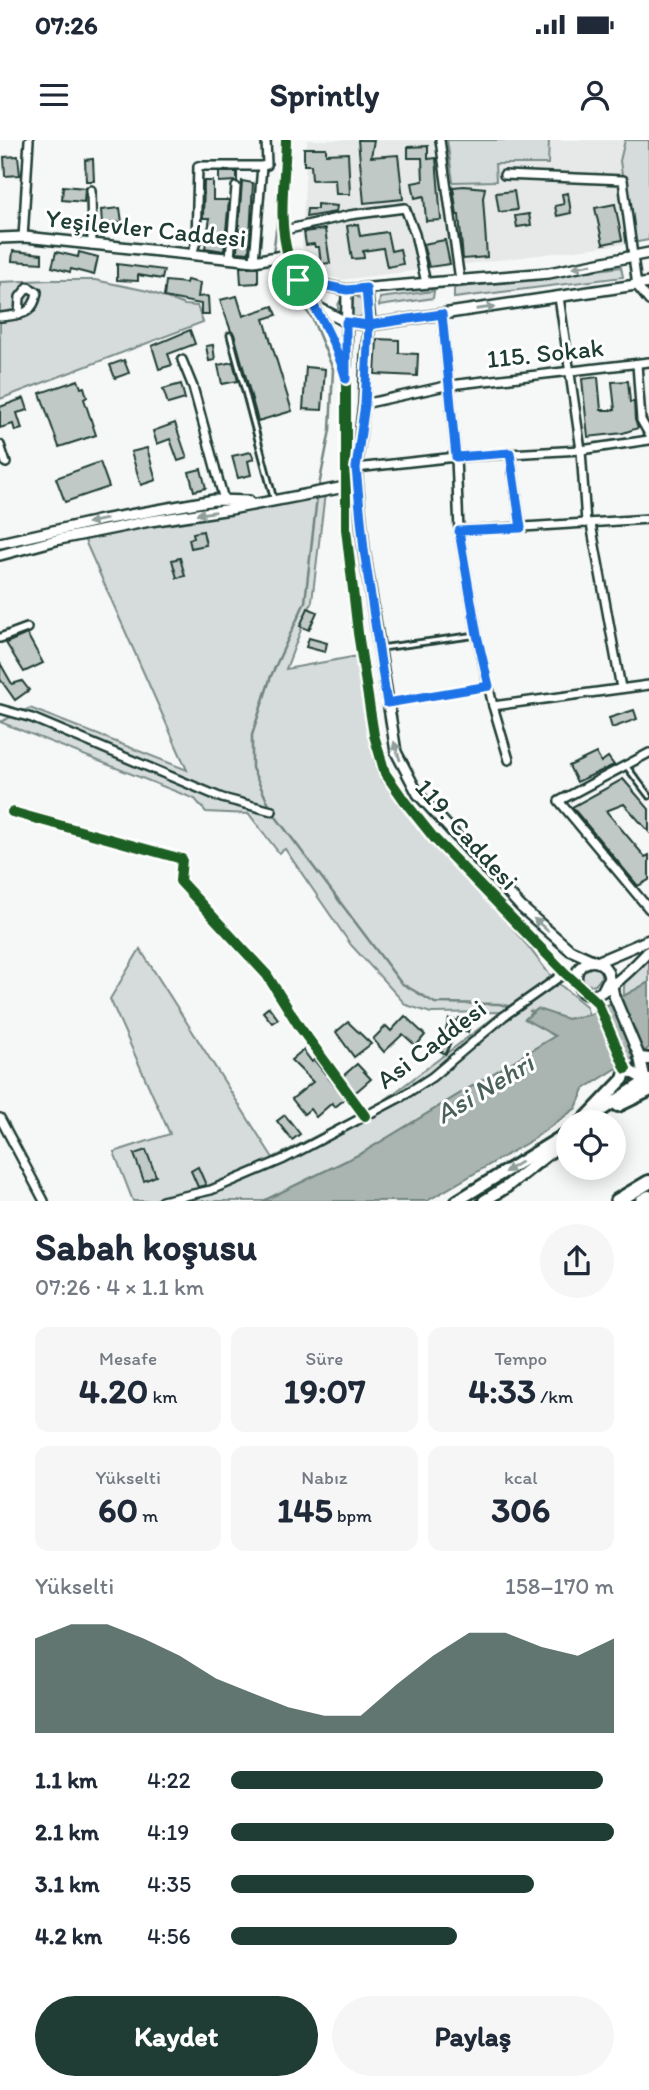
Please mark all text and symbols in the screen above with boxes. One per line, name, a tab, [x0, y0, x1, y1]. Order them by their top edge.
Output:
text: 07:26	[35, 9, 98, 41]
icon: menu	[35, 76, 73, 114]
text: Sprintly	[270, 76, 379, 114]
icon: person	[576, 76, 614, 114]
street label: Yeşilevler Caddesi	[44, 202, 248, 254]
pin	[268, 250, 328, 310]
icon: arrive	[279, 261, 317, 299]
one-way arrow	[571, 261, 593, 272]
one-way arrow	[476, 302, 498, 313]
street label: 115. Sokak	[485, 331, 605, 375]
one-way arrow	[195, 507, 217, 518]
one-way arrow	[86, 516, 108, 527]
one-way arrow	[392, 741, 402, 762]
street label: 119. Caddesi	[409, 772, 525, 896]
one-way arrow	[533, 917, 550, 933]
street label: Asi Caddesi	[370, 992, 492, 1096]
water label: Asi Nehri	[429, 1044, 542, 1131]
map controls	[556, 1110, 626, 1180]
button: locate	[556, 1110, 626, 1180]
one-way arrow	[503, 1160, 522, 1173]
text: Sabah koşusu	[35, 1224, 257, 1270]
button: share	[540, 1224, 614, 1298]
text: 07:26 · 4 × 1.1 km	[35, 1273, 204, 1301]
text: Mesafe	[99, 1347, 157, 1370]
text: Süre	[306, 1347, 343, 1370]
text: Tempo	[494, 1347, 547, 1370]
text: 4.20	[79, 1370, 148, 1412]
text: 19:07	[283, 1370, 366, 1412]
text: 4:33	[468, 1370, 536, 1412]
text: km	[148, 1385, 178, 1408]
text: /km	[536, 1385, 573, 1408]
text: Yükselti	[95, 1466, 161, 1489]
text: Nabız	[301, 1466, 348, 1489]
text: kcal	[504, 1466, 538, 1489]
text: 60	[98, 1489, 138, 1531]
text: 145	[277, 1489, 333, 1531]
text: 306	[491, 1489, 550, 1531]
text: m	[138, 1504, 158, 1527]
text: bpm	[333, 1504, 372, 1527]
text: Yükselti	[35, 1572, 114, 1600]
text: 158–170 m	[505, 1572, 614, 1600]
text: 1.1 km	[35, 1766, 98, 1794]
text: 4:22	[147, 1766, 191, 1794]
text: 2.1 km	[35, 1818, 99, 1846]
text: 4:19	[147, 1818, 189, 1846]
text: 3.1 km	[35, 1870, 99, 1898]
text: 4:35	[147, 1870, 191, 1898]
text: 4.2 km	[35, 1922, 102, 1950]
text: 4:56	[147, 1922, 191, 1950]
button: Kaydet	[35, 1996, 318, 2076]
button: Paylaş	[332, 1996, 614, 2076]

